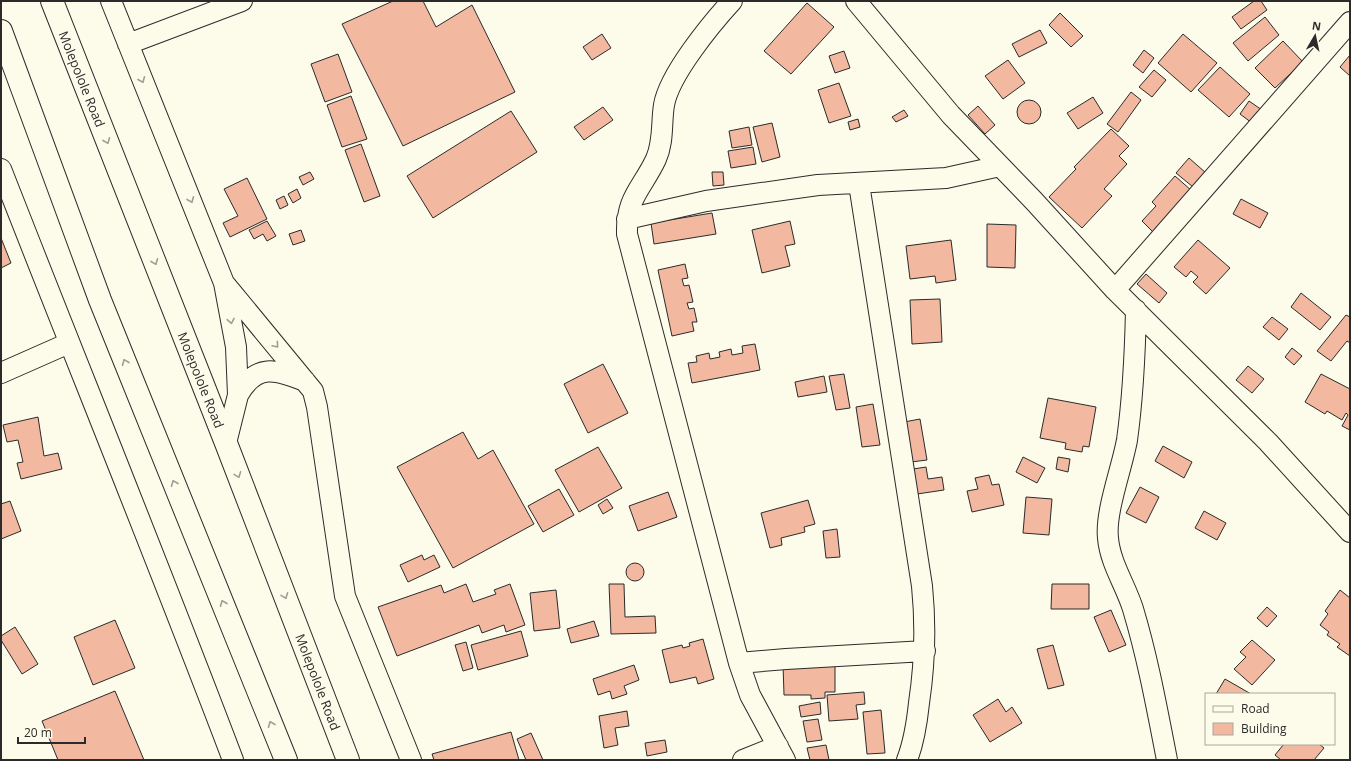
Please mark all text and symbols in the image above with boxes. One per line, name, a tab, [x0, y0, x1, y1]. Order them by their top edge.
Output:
north arrow	[1295, 16, 1335, 56]
text: N	[1311, 18, 1322, 34]
street label: Molepolole Road	[55, 28, 109, 130]
one-way arrow	[138, 76, 146, 83]
one-way arrow	[103, 138, 111, 145]
one-way arrow	[186, 196, 194, 204]
one-way arrow	[150, 258, 158, 266]
one-way arrow	[226, 318, 235, 324]
street label: Molepolole Road	[174, 329, 228, 431]
one-way arrow	[271, 340, 278, 347]
one-way arrow	[122, 359, 130, 366]
one-way arrow	[234, 471, 242, 478]
one-way arrow	[171, 479, 179, 487]
one-way arrow	[281, 592, 289, 599]
one-way arrow	[219, 600, 227, 607]
street label: Molepolole Road	[291, 631, 345, 733]
legend	[1205, 693, 1335, 745]
text: Road	[1241, 700, 1270, 717]
scale bar	[18, 719, 85, 745]
one-way arrow	[268, 720, 276, 727]
text: Building	[1241, 720, 1287, 737]
text: 20 m	[24, 724, 52, 741]

